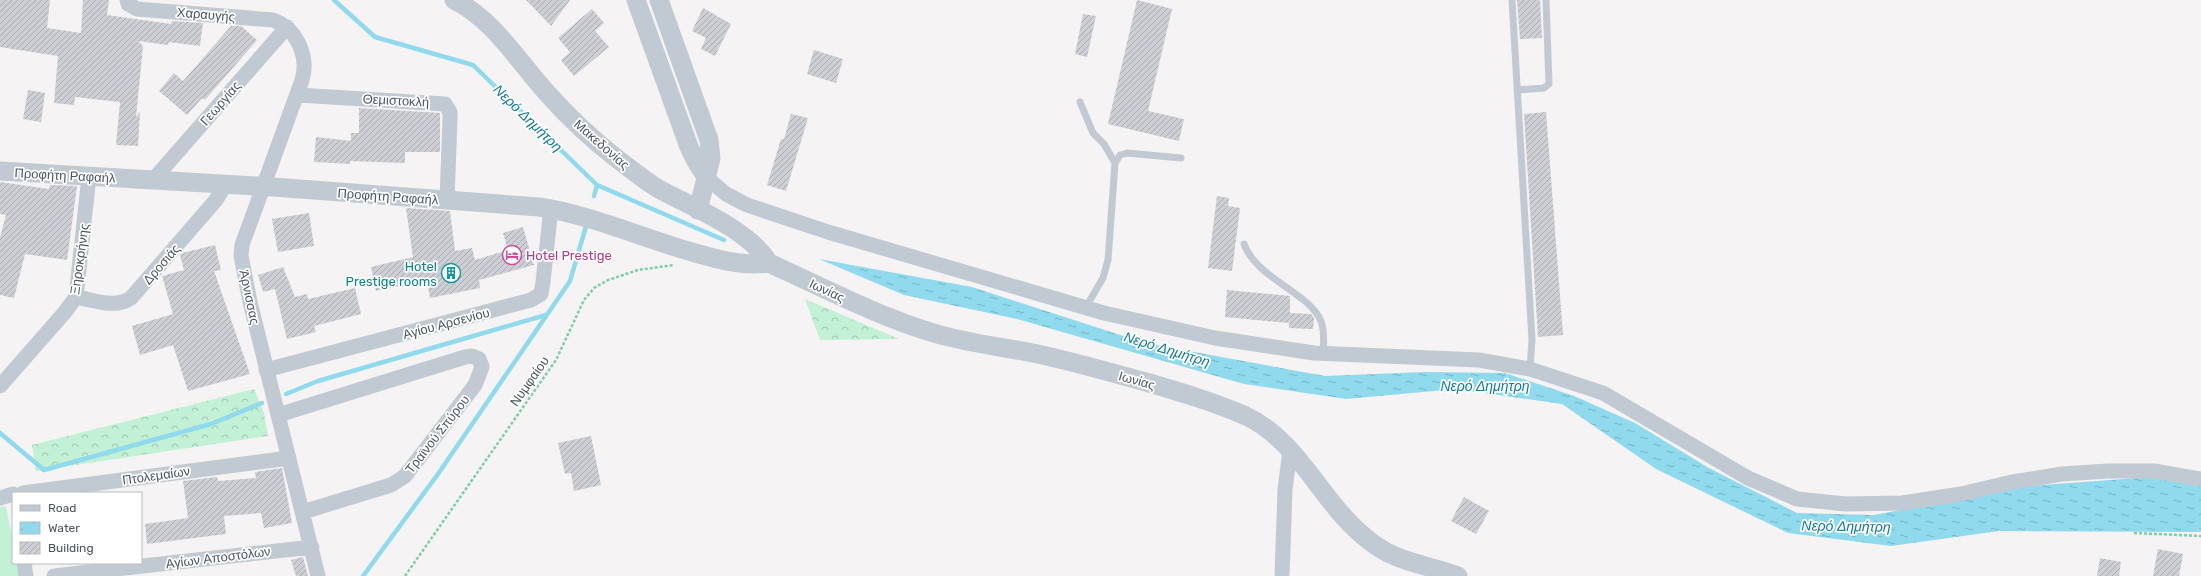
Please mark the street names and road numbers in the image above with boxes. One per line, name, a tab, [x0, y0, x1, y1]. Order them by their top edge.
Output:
street label: Χαραυγής	[176, 4, 236, 25]
street label: Γεωργίας	[197, 78, 244, 129]
street label: Θεμιστοκλή	[362, 91, 430, 110]
street label: Μακεδονίας	[571, 116, 632, 172]
street label: Προφήτη Ραφαήλ	[14, 165, 116, 186]
street label: Προφήτη Ραφαήλ	[337, 185, 439, 208]
street label: Ξηροκρήνης	[67, 223, 92, 295]
street label: Δροσιάς	[140, 241, 183, 287]
street label: Άρνισσας	[236, 269, 263, 326]
street label: Ιωνίας	[807, 276, 847, 305]
street label: Αγίου Αρσενίου	[401, 305, 491, 342]
street label: Νυμφαίου	[507, 354, 552, 409]
street label: Ιωνίας	[1117, 368, 1157, 393]
street label: Τραϊνού Σπύρου	[402, 392, 473, 476]
street label: Πτολεμαίων	[121, 463, 191, 488]
street label: Αγίων Αποστόλων	[165, 544, 271, 571]

